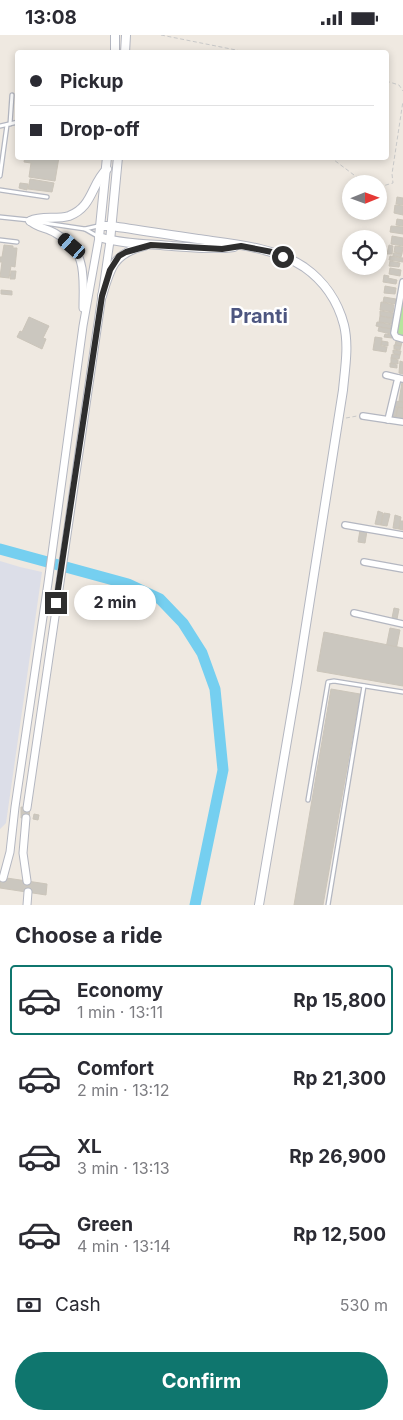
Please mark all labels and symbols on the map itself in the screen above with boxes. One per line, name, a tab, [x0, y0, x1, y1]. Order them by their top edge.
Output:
north arrow	[342, 175, 388, 220]
car	[55, 230, 88, 262]
route start	[272, 246, 294, 268]
district label: Pranti	[230, 304, 288, 328]
callout: 2 min	[74, 585, 156, 621]
route end	[45, 592, 67, 614]

